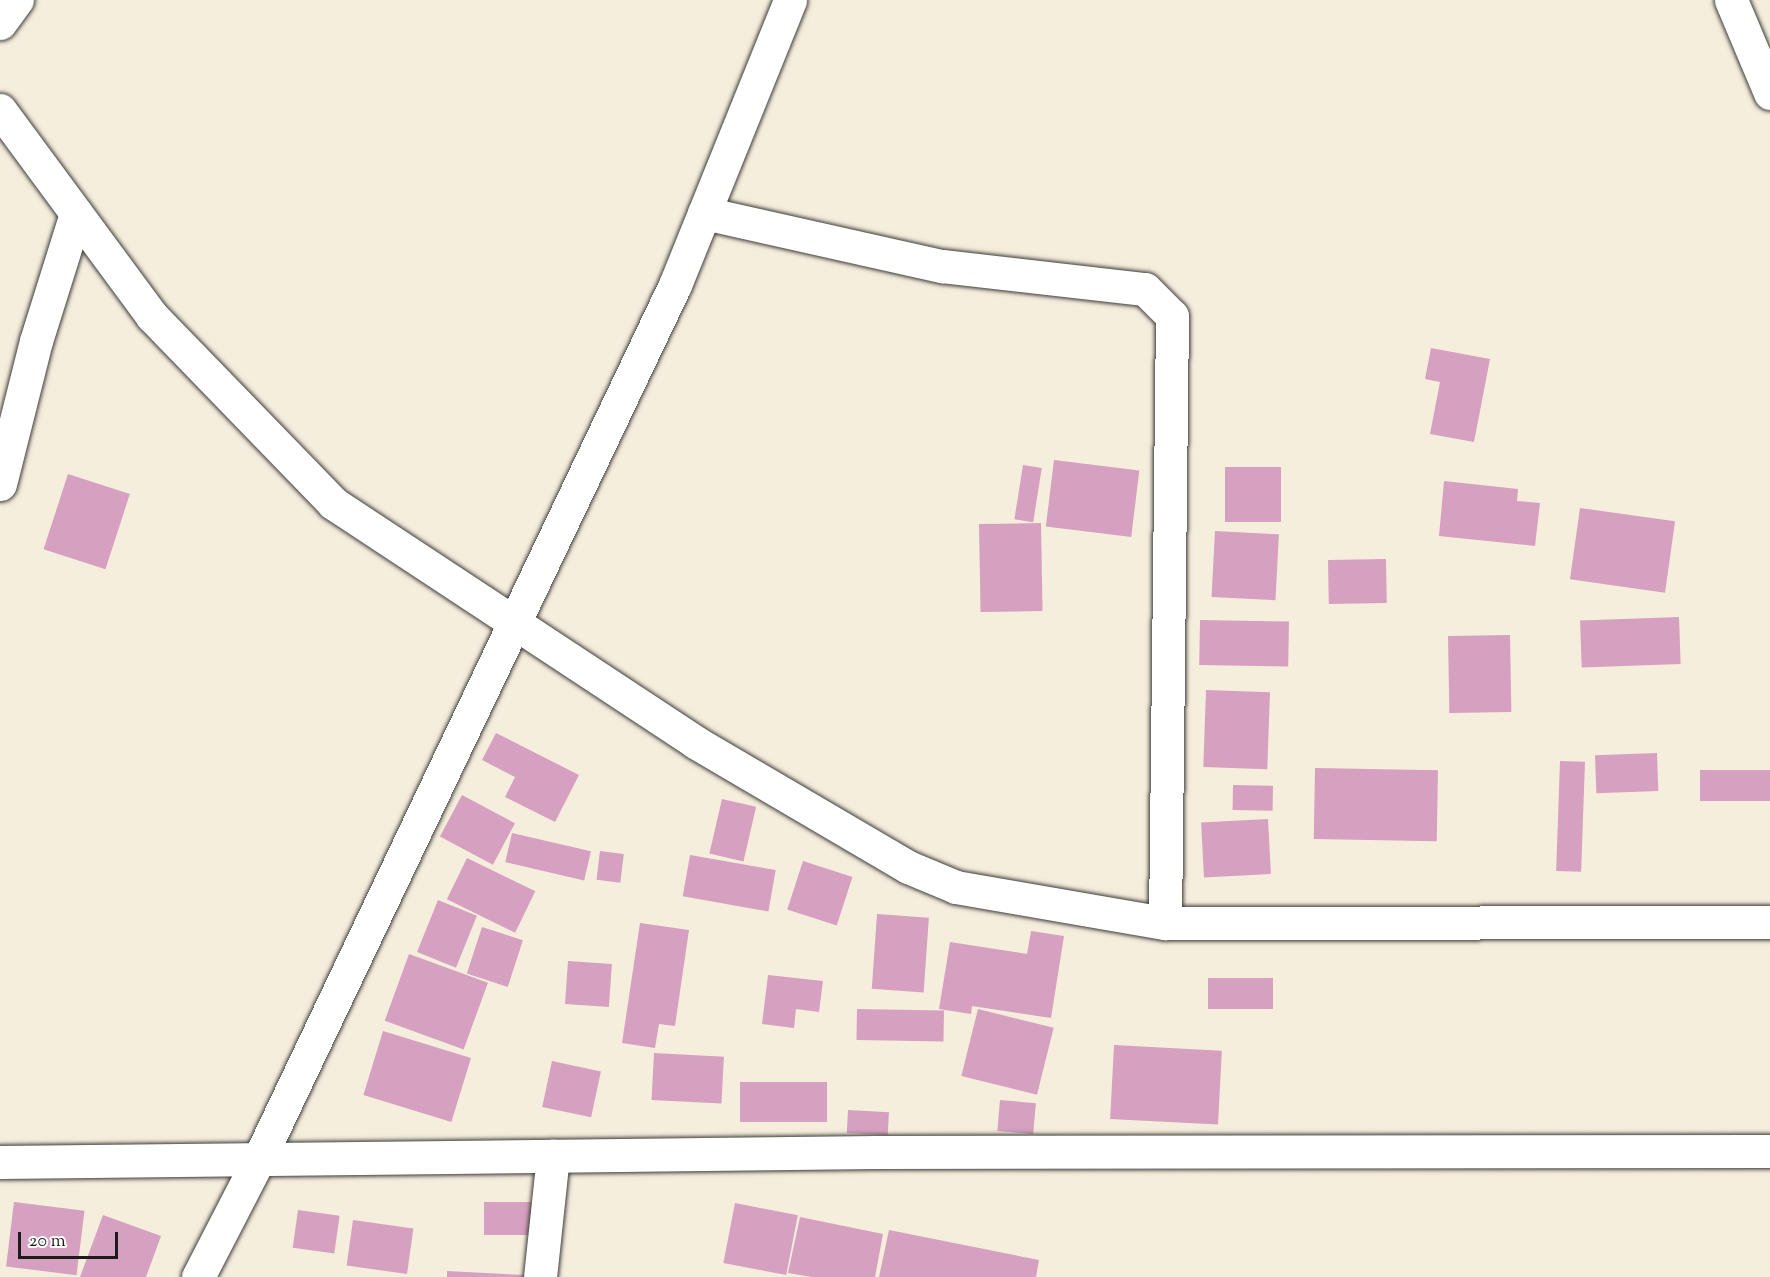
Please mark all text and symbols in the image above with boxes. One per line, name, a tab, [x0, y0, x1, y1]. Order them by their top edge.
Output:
scale bar	[21, 1220, 122, 1258]
text: 20 m	[29, 1229, 66, 1255]

